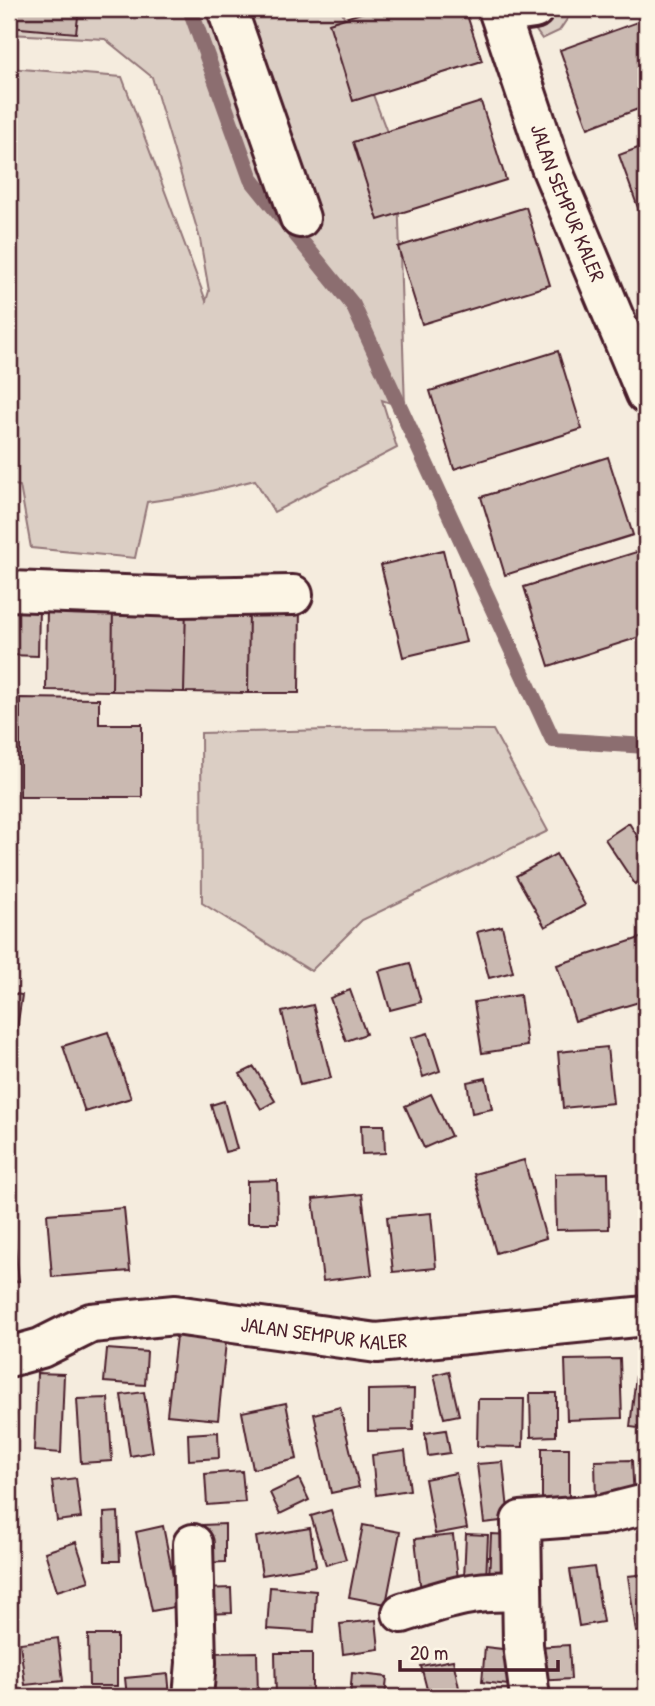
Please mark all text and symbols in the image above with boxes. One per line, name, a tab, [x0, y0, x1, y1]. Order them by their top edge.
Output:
street label: JALAN SEMPUR KALER	[524, 120, 612, 286]
street label: JALAN SEMPUR KALER	[239, 1309, 409, 1357]
scale bar	[400, 1629, 557, 1673]
text: 20 m	[410, 1638, 448, 1667]

